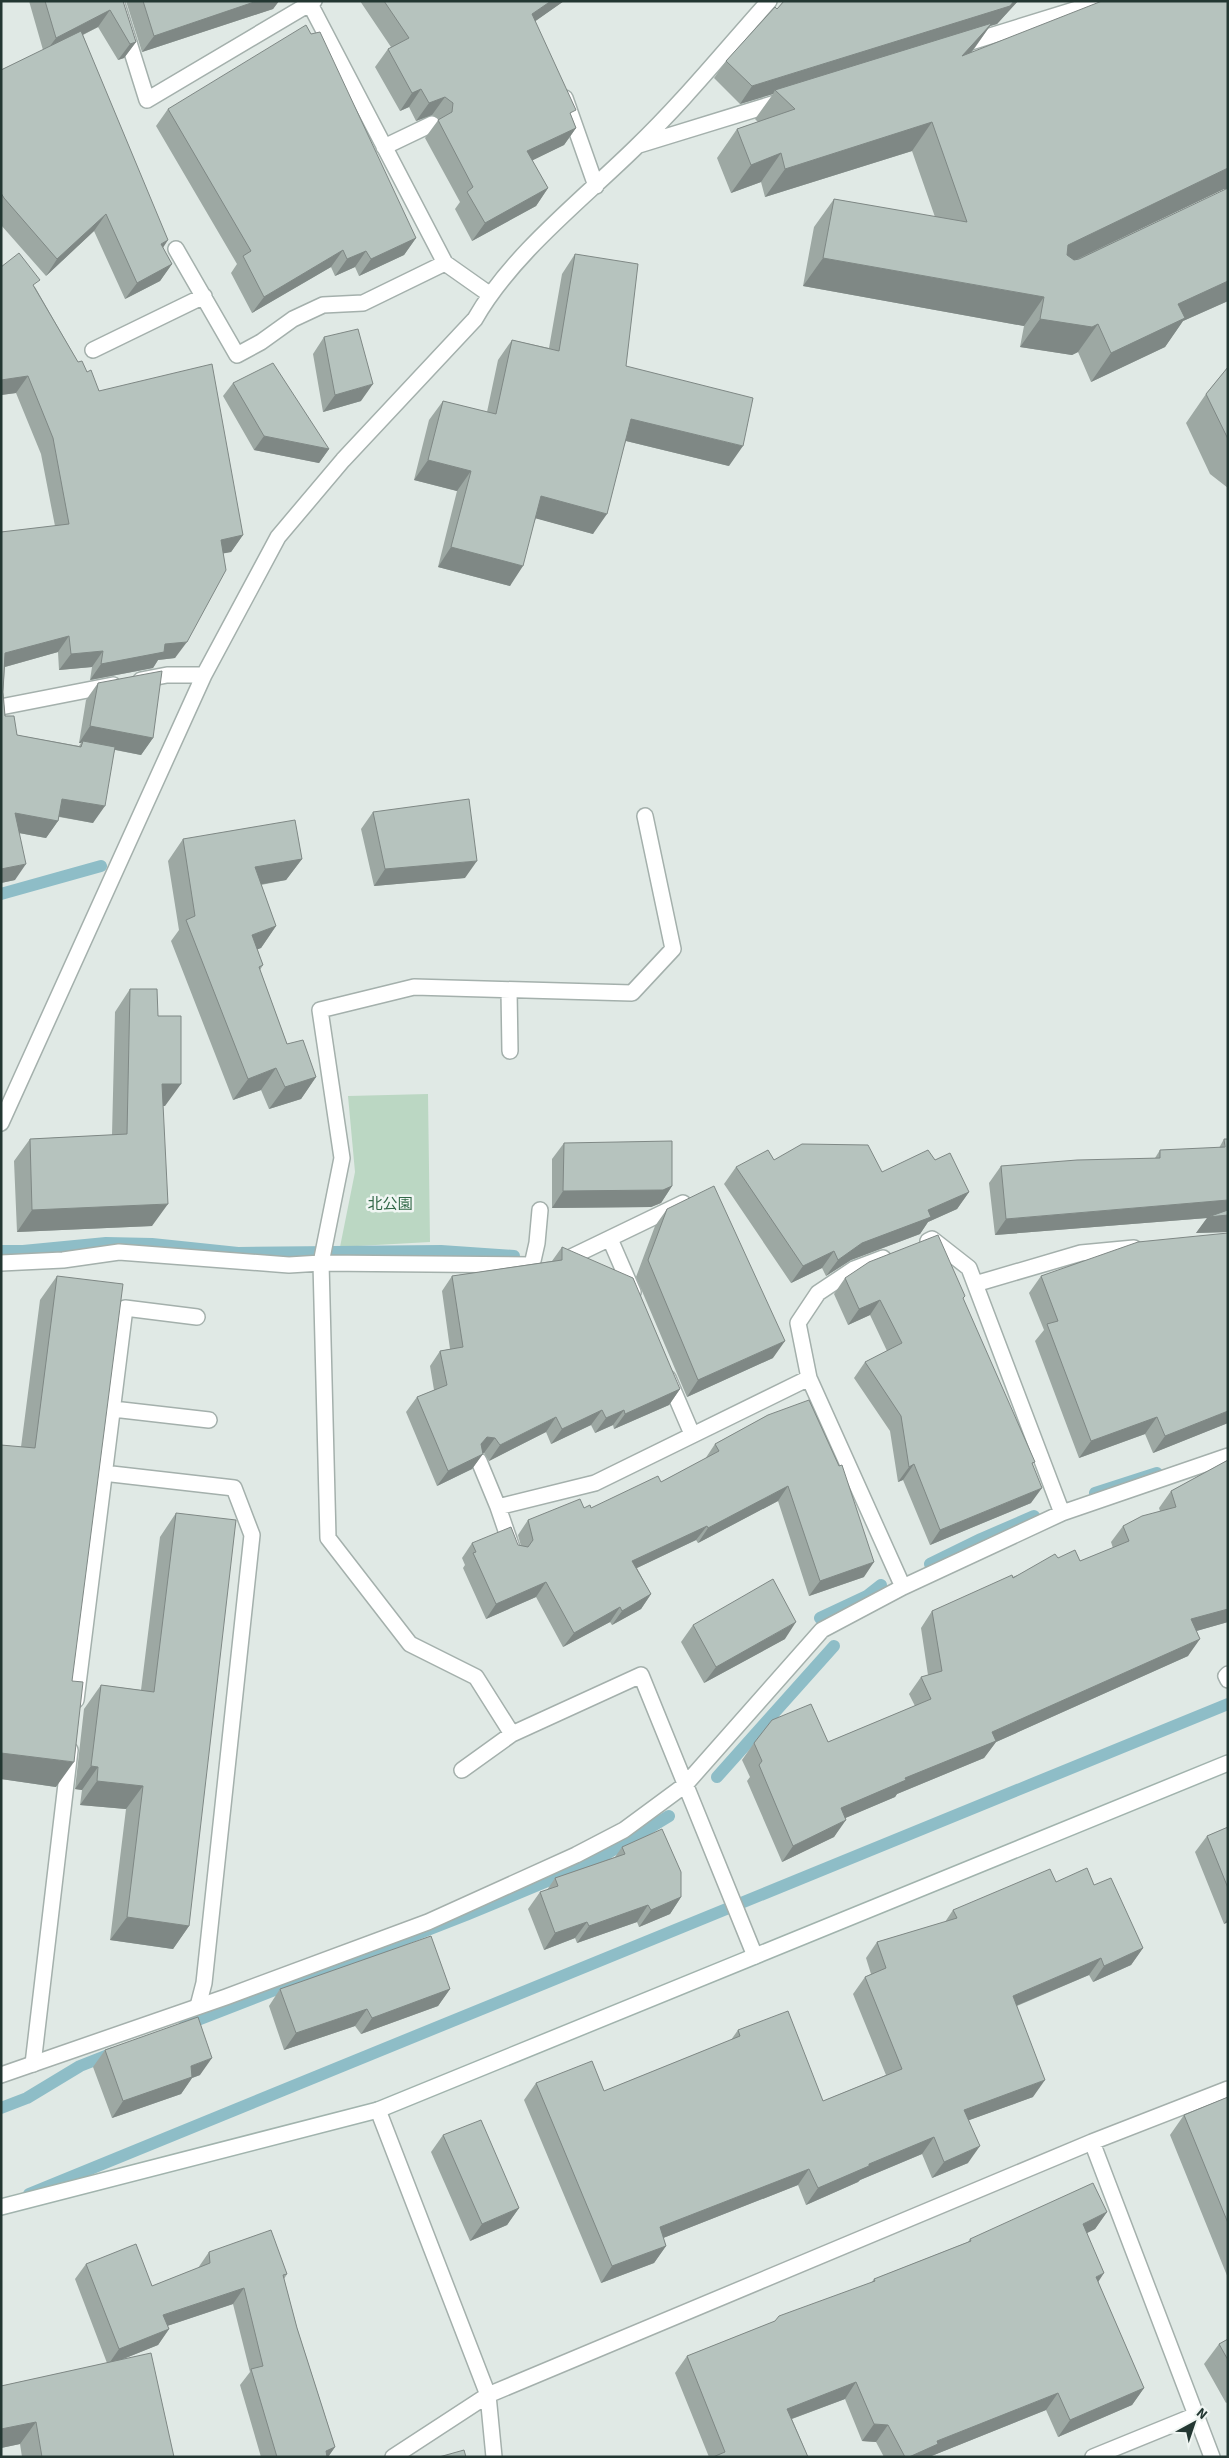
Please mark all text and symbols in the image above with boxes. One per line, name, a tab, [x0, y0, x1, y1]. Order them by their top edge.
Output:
park label: 北公園	[367, 1194, 413, 1215]
north arrow	[1169, 2398, 1219, 2448]
text: N	[1192, 2403, 1212, 2424]

